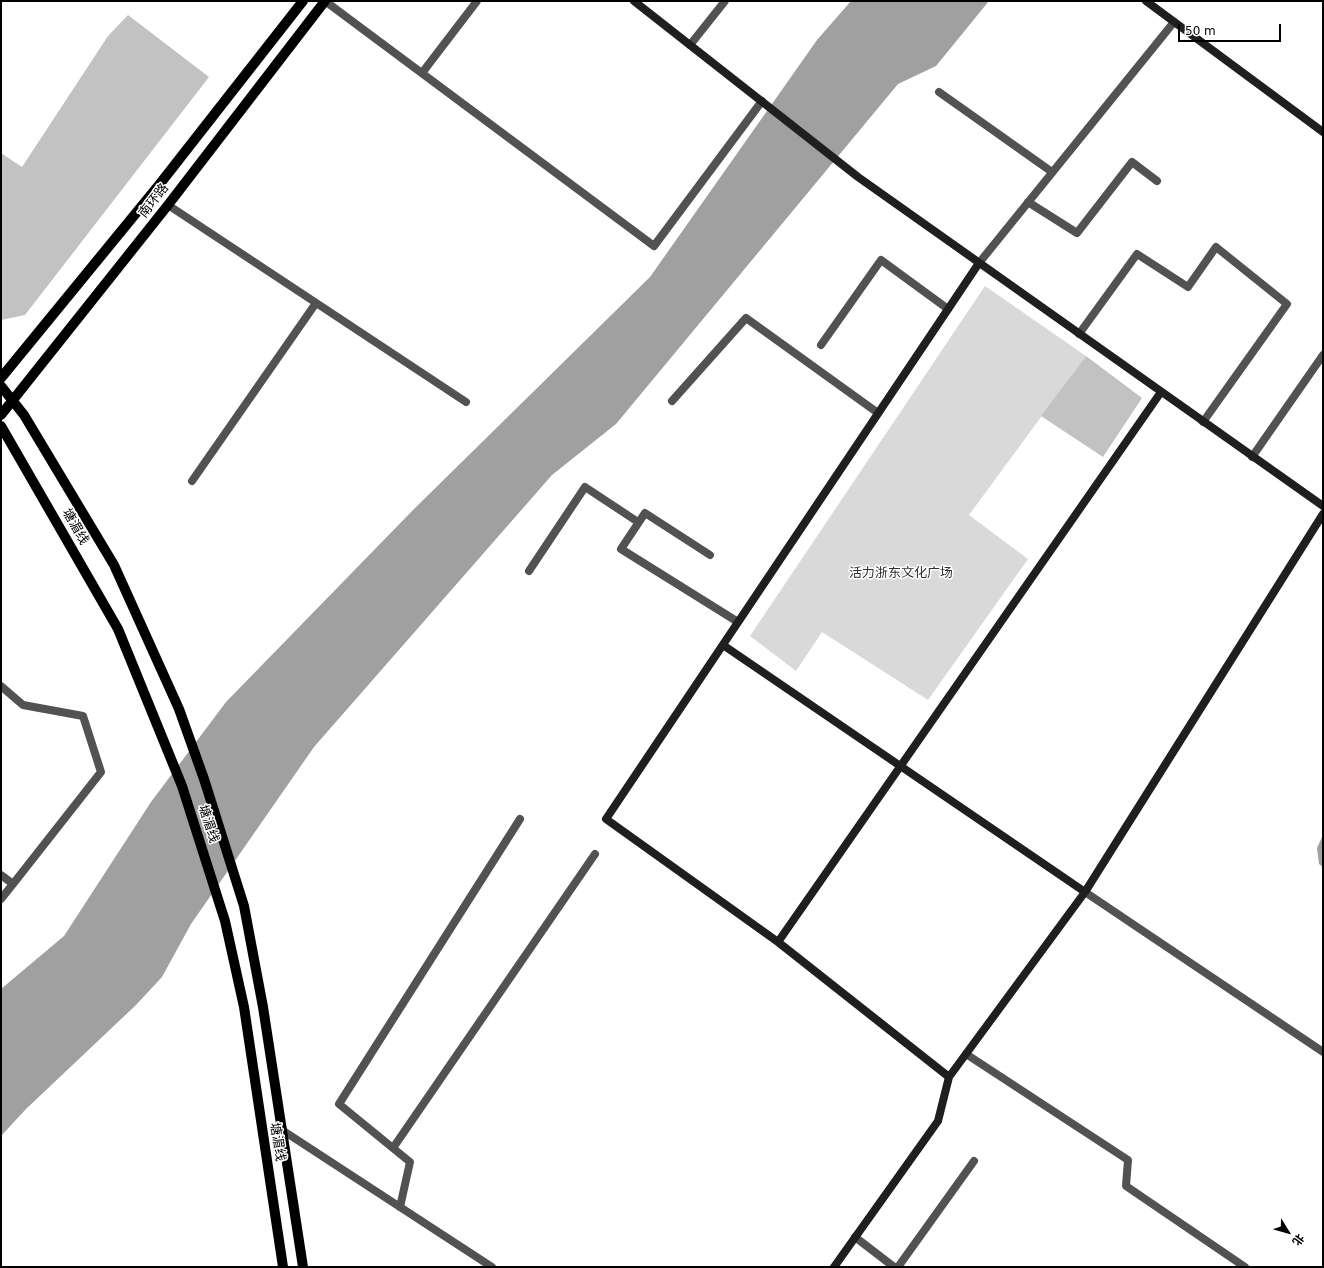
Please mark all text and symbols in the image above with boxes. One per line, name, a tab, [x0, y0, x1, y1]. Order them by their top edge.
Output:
scale bar	[1180, 16, 1283, 42]
text: 50 m	[1185, 24, 1216, 38]
street label: 南环路	[136, 181, 172, 221]
street label: 塘湄线	[58, 506, 92, 548]
park label: 活力浙东文化广场	[849, 566, 953, 582]
street label: 塘湄线	[195, 803, 221, 845]
street label: 塘湄线	[266, 1122, 288, 1162]
north arrow	[1268, 1212, 1308, 1252]
text: 北	[1289, 1231, 1306, 1248]

